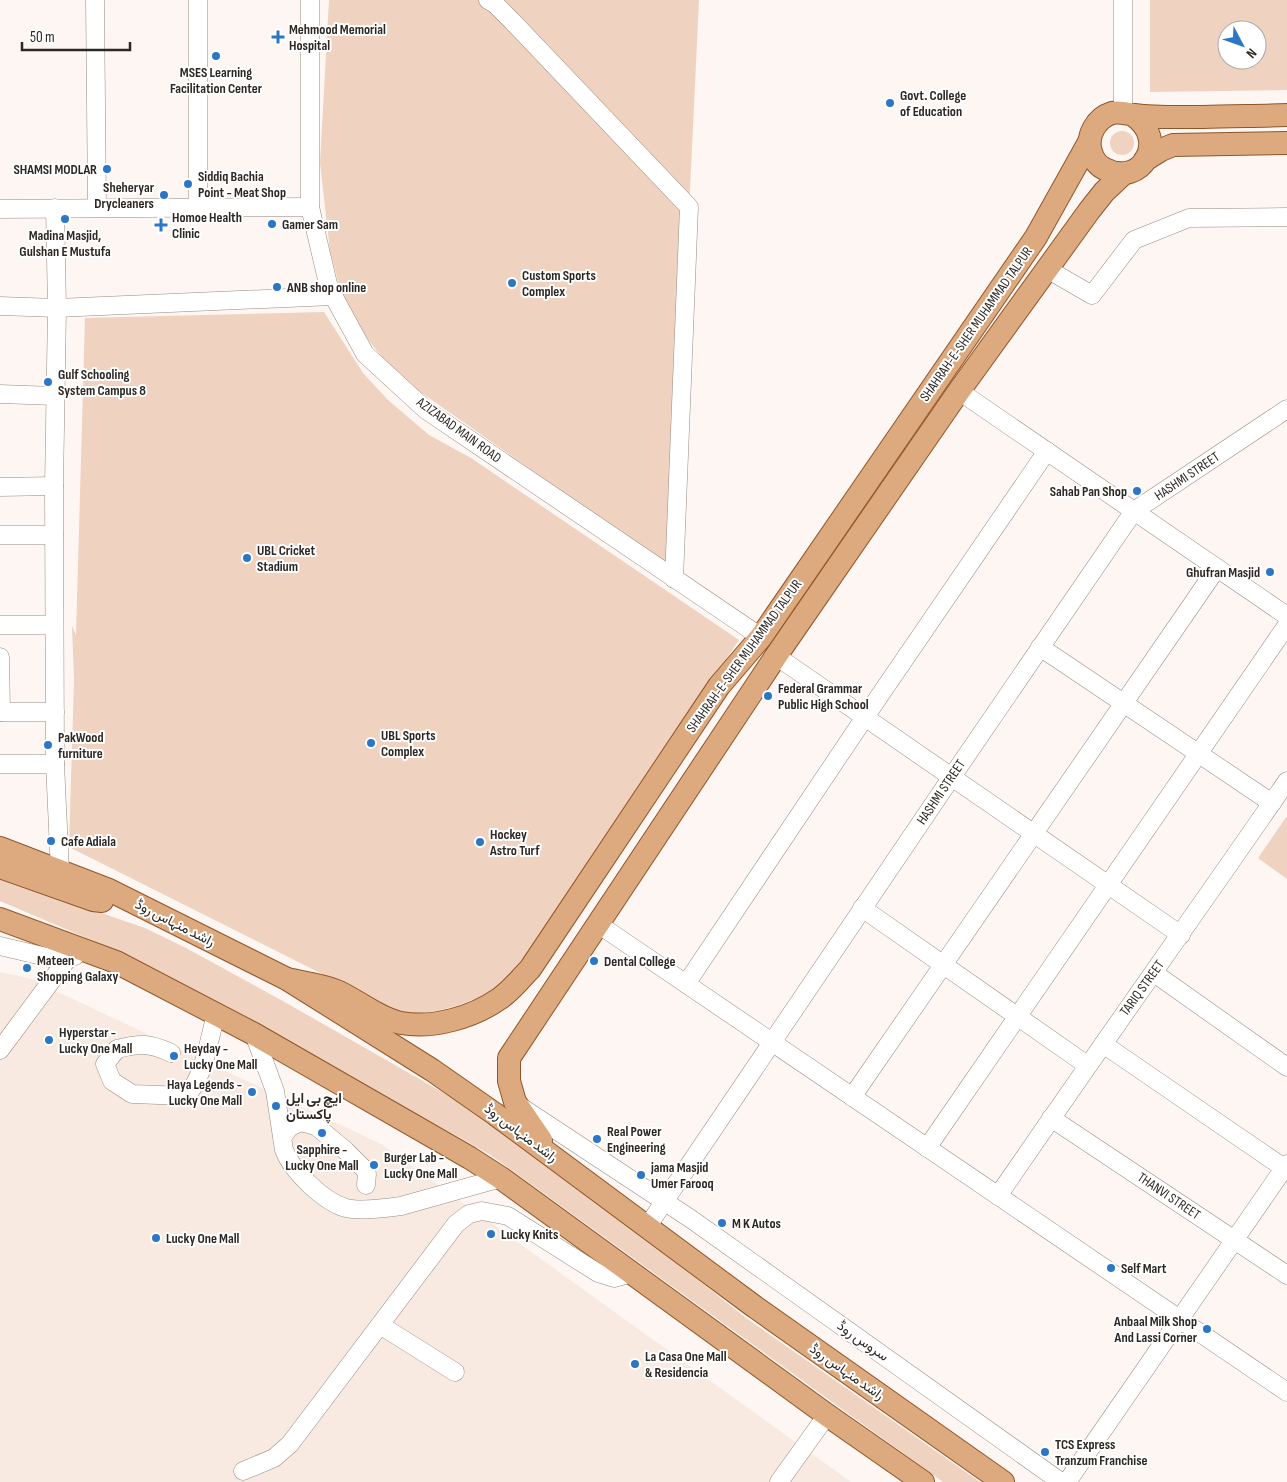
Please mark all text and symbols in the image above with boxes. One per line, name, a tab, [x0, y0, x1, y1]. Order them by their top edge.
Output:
scale bar	[22, 20, 130, 52]
north arrow	[1217, 20, 1267, 70]
place label: Mehmood Memorial Hospital	[289, 21, 386, 54]
text: 50 m	[30, 28, 55, 47]
marker: Mehmood Memorial Hospital	[271, 30, 285, 44]
text: N	[1243, 45, 1260, 62]
marker: MSES Learning Facilitation Center	[210, 50, 222, 62]
place label: MSES Learning Facilitation Center	[170, 64, 263, 97]
place label: Govt. College of Education	[900, 87, 966, 120]
marker: Govt. College of Education	[884, 97, 896, 109]
place label: SHAMSI MODLAR	[14, 161, 97, 178]
marker: SHAMSI MODLAR	[101, 163, 113, 175]
place label: Siddiq Bachia Point - Meat Shop	[198, 168, 286, 201]
marker: Siddiq Bachia Point - Meat Shop	[182, 178, 194, 190]
place label: Sheheryar Drycleaners	[94, 179, 155, 212]
marker: Sheheryar Drycleaners	[158, 189, 170, 201]
place label: Homoe Health Clinic	[172, 209, 242, 242]
marker: Madina Masjid, Gulshan E Mustufa	[59, 213, 71, 225]
place label: Gamer Sam	[282, 216, 338, 233]
marker: Homoe Health Clinic	[154, 218, 168, 232]
marker: Gamer Sam	[266, 218, 278, 230]
place label: Madina Masjid, Gulshan E Mustufa	[19, 227, 111, 260]
street label: SHAHRAH-E-SHER MUHAMMAD TALPUR	[916, 243, 1036, 405]
place label: Custom Sports Complex	[522, 267, 596, 300]
marker: Custom Sports Complex	[506, 277, 518, 289]
place label: ANB shop online	[286, 279, 366, 296]
marker: ANB shop online	[271, 281, 283, 293]
place label: Gulf Schooling System Campus 8	[58, 366, 146, 399]
marker: Gulf Schooling System Campus 8	[42, 376, 54, 388]
street label: AZIZABAD MAIN ROAD	[413, 393, 505, 466]
street label: HASHMI STREET	[1151, 448, 1223, 504]
place label: Sahab Pan Shop	[1050, 483, 1127, 500]
marker: Sahab Pan Shop	[1131, 485, 1143, 497]
place label: UBL Cricket Stadium	[257, 542, 315, 575]
marker: UBL Cricket Stadium	[241, 552, 253, 564]
place label: Ghufran Masjid	[1186, 564, 1260, 581]
marker: Ghufran Masjid	[1264, 566, 1276, 578]
street label: SHAHRAH-E-SHER MUHAMMAD TALPUR	[683, 576, 806, 736]
place label: Federal Grammar Public High School	[778, 680, 869, 713]
marker: Federal Grammar Public High School	[762, 690, 774, 702]
place label: UBL Sports Complex	[381, 727, 436, 760]
place label: PakWood furniture	[58, 729, 104, 762]
marker: UBL Sports Complex	[365, 737, 377, 749]
marker: PakWood furniture	[42, 739, 54, 751]
street label: HASHMI STREET	[913, 756, 969, 828]
place label: Hockey Astro Turf	[489, 826, 540, 859]
place label: Cafe Adiala	[61, 833, 116, 850]
marker: Cafe Adiala	[45, 835, 57, 847]
marker: Hockey Astro Turf	[474, 836, 486, 848]
street label: راشد منہاس روڈ	[132, 896, 218, 950]
place label: Mateen Shopping Galaxy	[37, 952, 118, 985]
place label: Dental College	[604, 953, 676, 970]
marker: Dental College	[588, 955, 600, 967]
street label: TARIQ STREET	[1116, 957, 1168, 1019]
marker: Mateen Shopping Galaxy	[21, 962, 33, 974]
place label: Hyperstar - Lucky One Mall	[59, 1024, 133, 1057]
marker: Hyperstar - Lucky One Mall	[43, 1034, 55, 1046]
place label: Heyday - Lucky One Mall	[184, 1040, 258, 1073]
marker: Heyday - Lucky One Mall	[168, 1050, 180, 1062]
place label: Haya Legends - Lucky One Mall	[167, 1076, 242, 1109]
marker: Haya Legends - Lucky One Mall	[246, 1086, 258, 1098]
place label: ایچ بی ایل پاکستان	[286, 1090, 342, 1124]
marker: ایچ بی ایل پاکستان	[270, 1100, 282, 1112]
street label: راشد منہاس روڈ	[481, 1100, 561, 1166]
place label: Real Power Engineering	[607, 1123, 666, 1156]
marker: Sapphire - Lucky One Mall	[316, 1127, 328, 1139]
marker: Real Power Engineering	[591, 1133, 603, 1145]
place label: Sapphire - Lucky One Mall	[285, 1141, 359, 1174]
place label: Burger Lab - Lucky One Mall	[384, 1149, 458, 1182]
marker: Burger Lab - Lucky One Mall	[368, 1159, 380, 1171]
place label: jama Masjid Umer Farooq	[650, 1159, 714, 1192]
marker: jama Masjid Umer Farooq	[635, 1169, 647, 1181]
street label: THANVI STREET	[1134, 1169, 1204, 1224]
place label: M K Autos	[732, 1215, 781, 1232]
marker: M K Autos	[716, 1217, 728, 1229]
place label: Lucky Knits	[501, 1226, 558, 1243]
marker: Lucky Knits	[485, 1228, 497, 1240]
place label: Lucky One Mall	[166, 1230, 240, 1247]
marker: Lucky One Mall	[150, 1232, 162, 1244]
place label: Self Mart	[1121, 1260, 1167, 1277]
marker: Self Mart	[1105, 1262, 1117, 1274]
place label: Anbaal Milk Shop And Lassi Corner	[1113, 1313, 1198, 1346]
street label: سروس روڈ	[834, 1317, 892, 1365]
marker: Anbaal Milk Shop And Lassi Corner	[1201, 1323, 1213, 1335]
street label: راشد منہاس روڈ	[807, 1340, 888, 1404]
place label: La Casa One Mall & Residencia	[645, 1348, 727, 1381]
marker: La Casa One Mall & Residencia	[629, 1358, 641, 1370]
place label: TCS Express Tranzum Franchise	[1055, 1436, 1148, 1469]
marker: TCS Express Tranzum Franchise	[1039, 1446, 1051, 1458]

